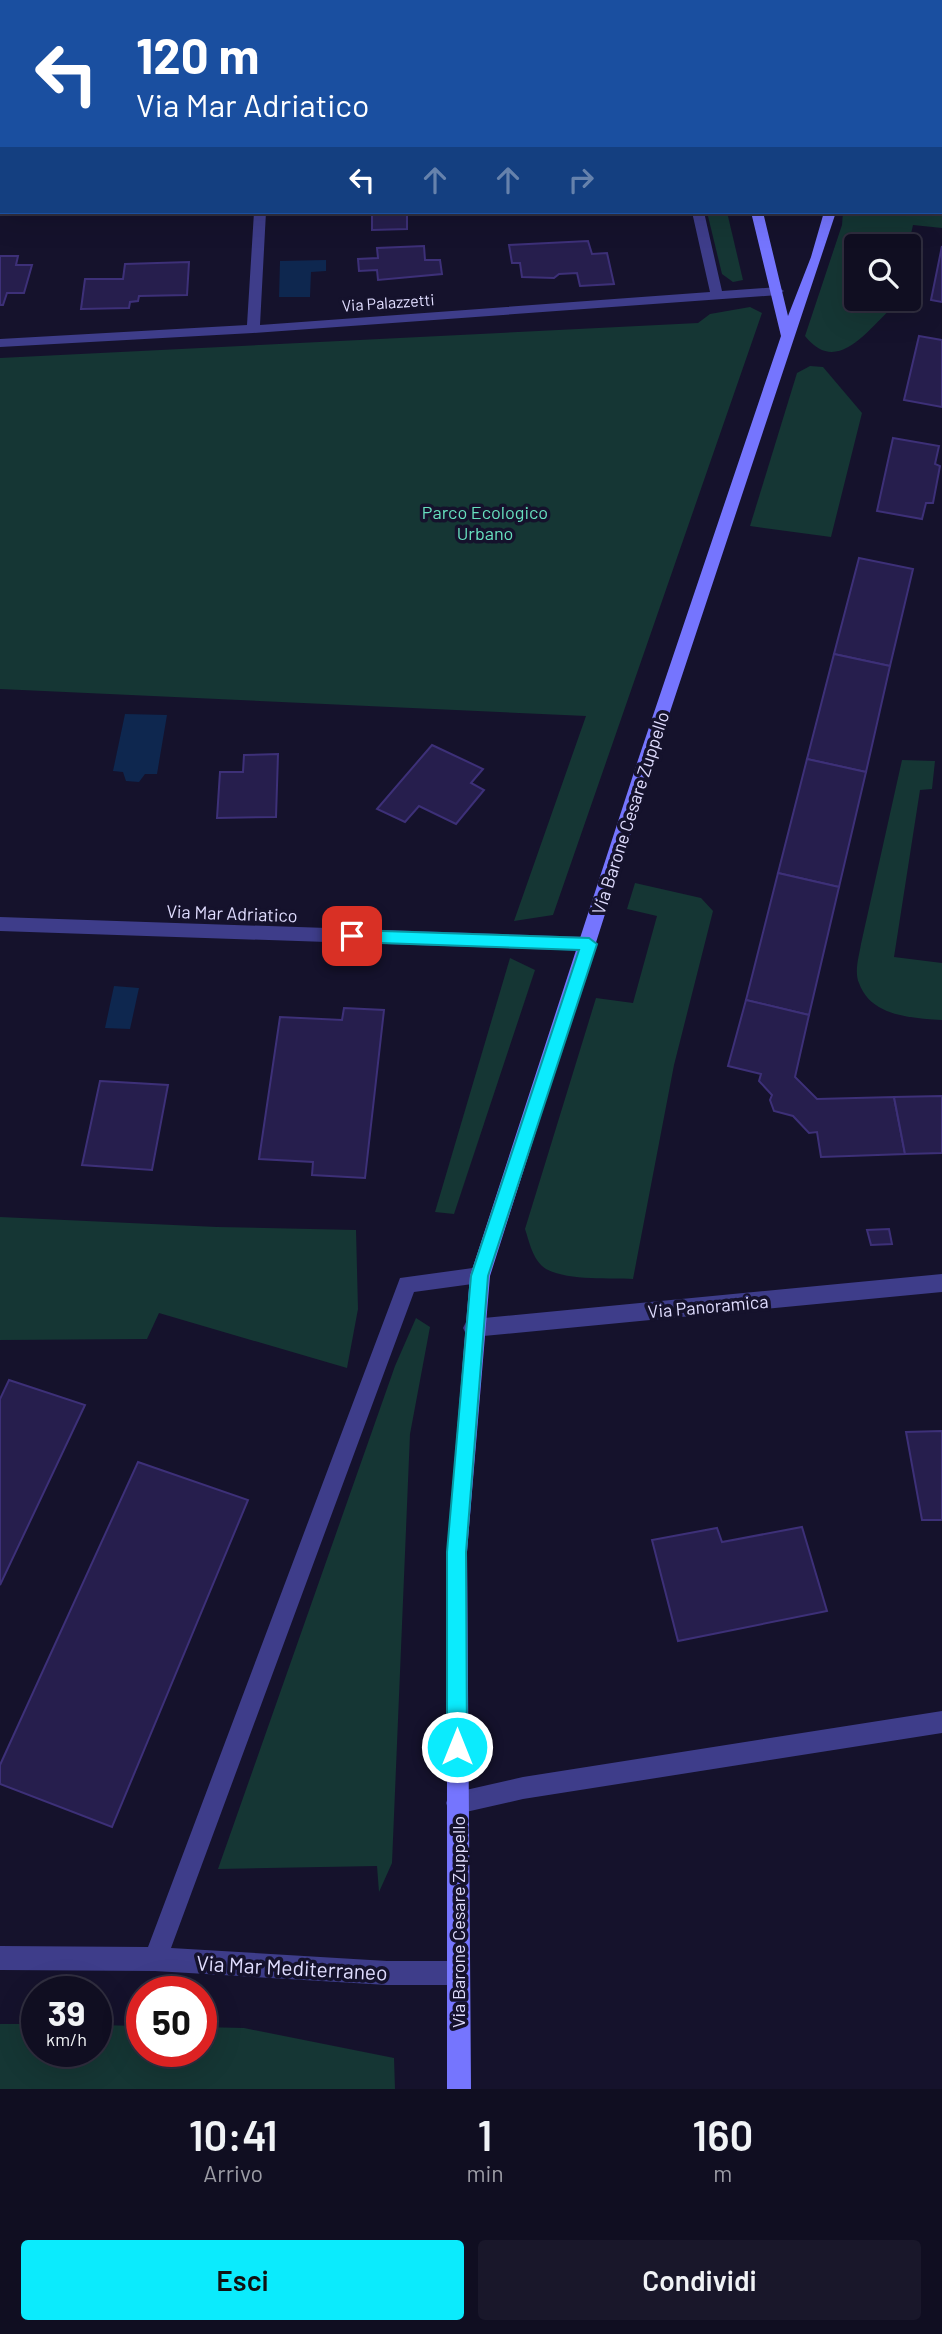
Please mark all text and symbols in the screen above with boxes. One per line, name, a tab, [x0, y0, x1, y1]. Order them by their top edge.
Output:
text: 120 m	[136, 25, 259, 84]
icon: left	[21, 28, 112, 119]
text: Via Mar Adriatico	[136, 85, 369, 123]
icon: left	[343, 161, 381, 199]
icon: ahead	[416, 161, 454, 199]
icon: ahead	[489, 161, 527, 199]
icon: right	[562, 161, 600, 199]
map controls	[844, 234, 921, 311]
button: search	[844, 234, 921, 311]
street label: Via Palazzetti	[341, 289, 435, 315]
park label: Parco Ecologico Urbano	[422, 501, 548, 544]
street label: Via Barone Cesare Zuppello	[587, 709, 673, 917]
street label: Via Mar Adriatico	[166, 900, 298, 926]
pin	[322, 906, 382, 966]
icon: arrive	[333, 917, 371, 955]
street label: Via Panoramica	[647, 1290, 769, 1322]
position arrow	[420, 1710, 494, 1784]
street label: Via Barone Cesare Zuppello	[447, 1816, 469, 2028]
street label: Via Mar Mediterraneo	[196, 1950, 388, 1984]
speed limit sign: 50	[126, 1976, 217, 2067]
text: 39	[48, 1991, 85, 2033]
text: km/h	[46, 2028, 87, 2050]
text: 10:41	[189, 2109, 278, 2159]
text: 1	[478, 2109, 492, 2159]
text: 160	[692, 2109, 753, 2159]
text: Arrivo	[203, 2159, 263, 2187]
text: min	[466, 2159, 504, 2187]
text: m	[713, 2159, 732, 2187]
button: Esci	[21, 2240, 464, 2320]
button: Condividi	[478, 2240, 921, 2320]

